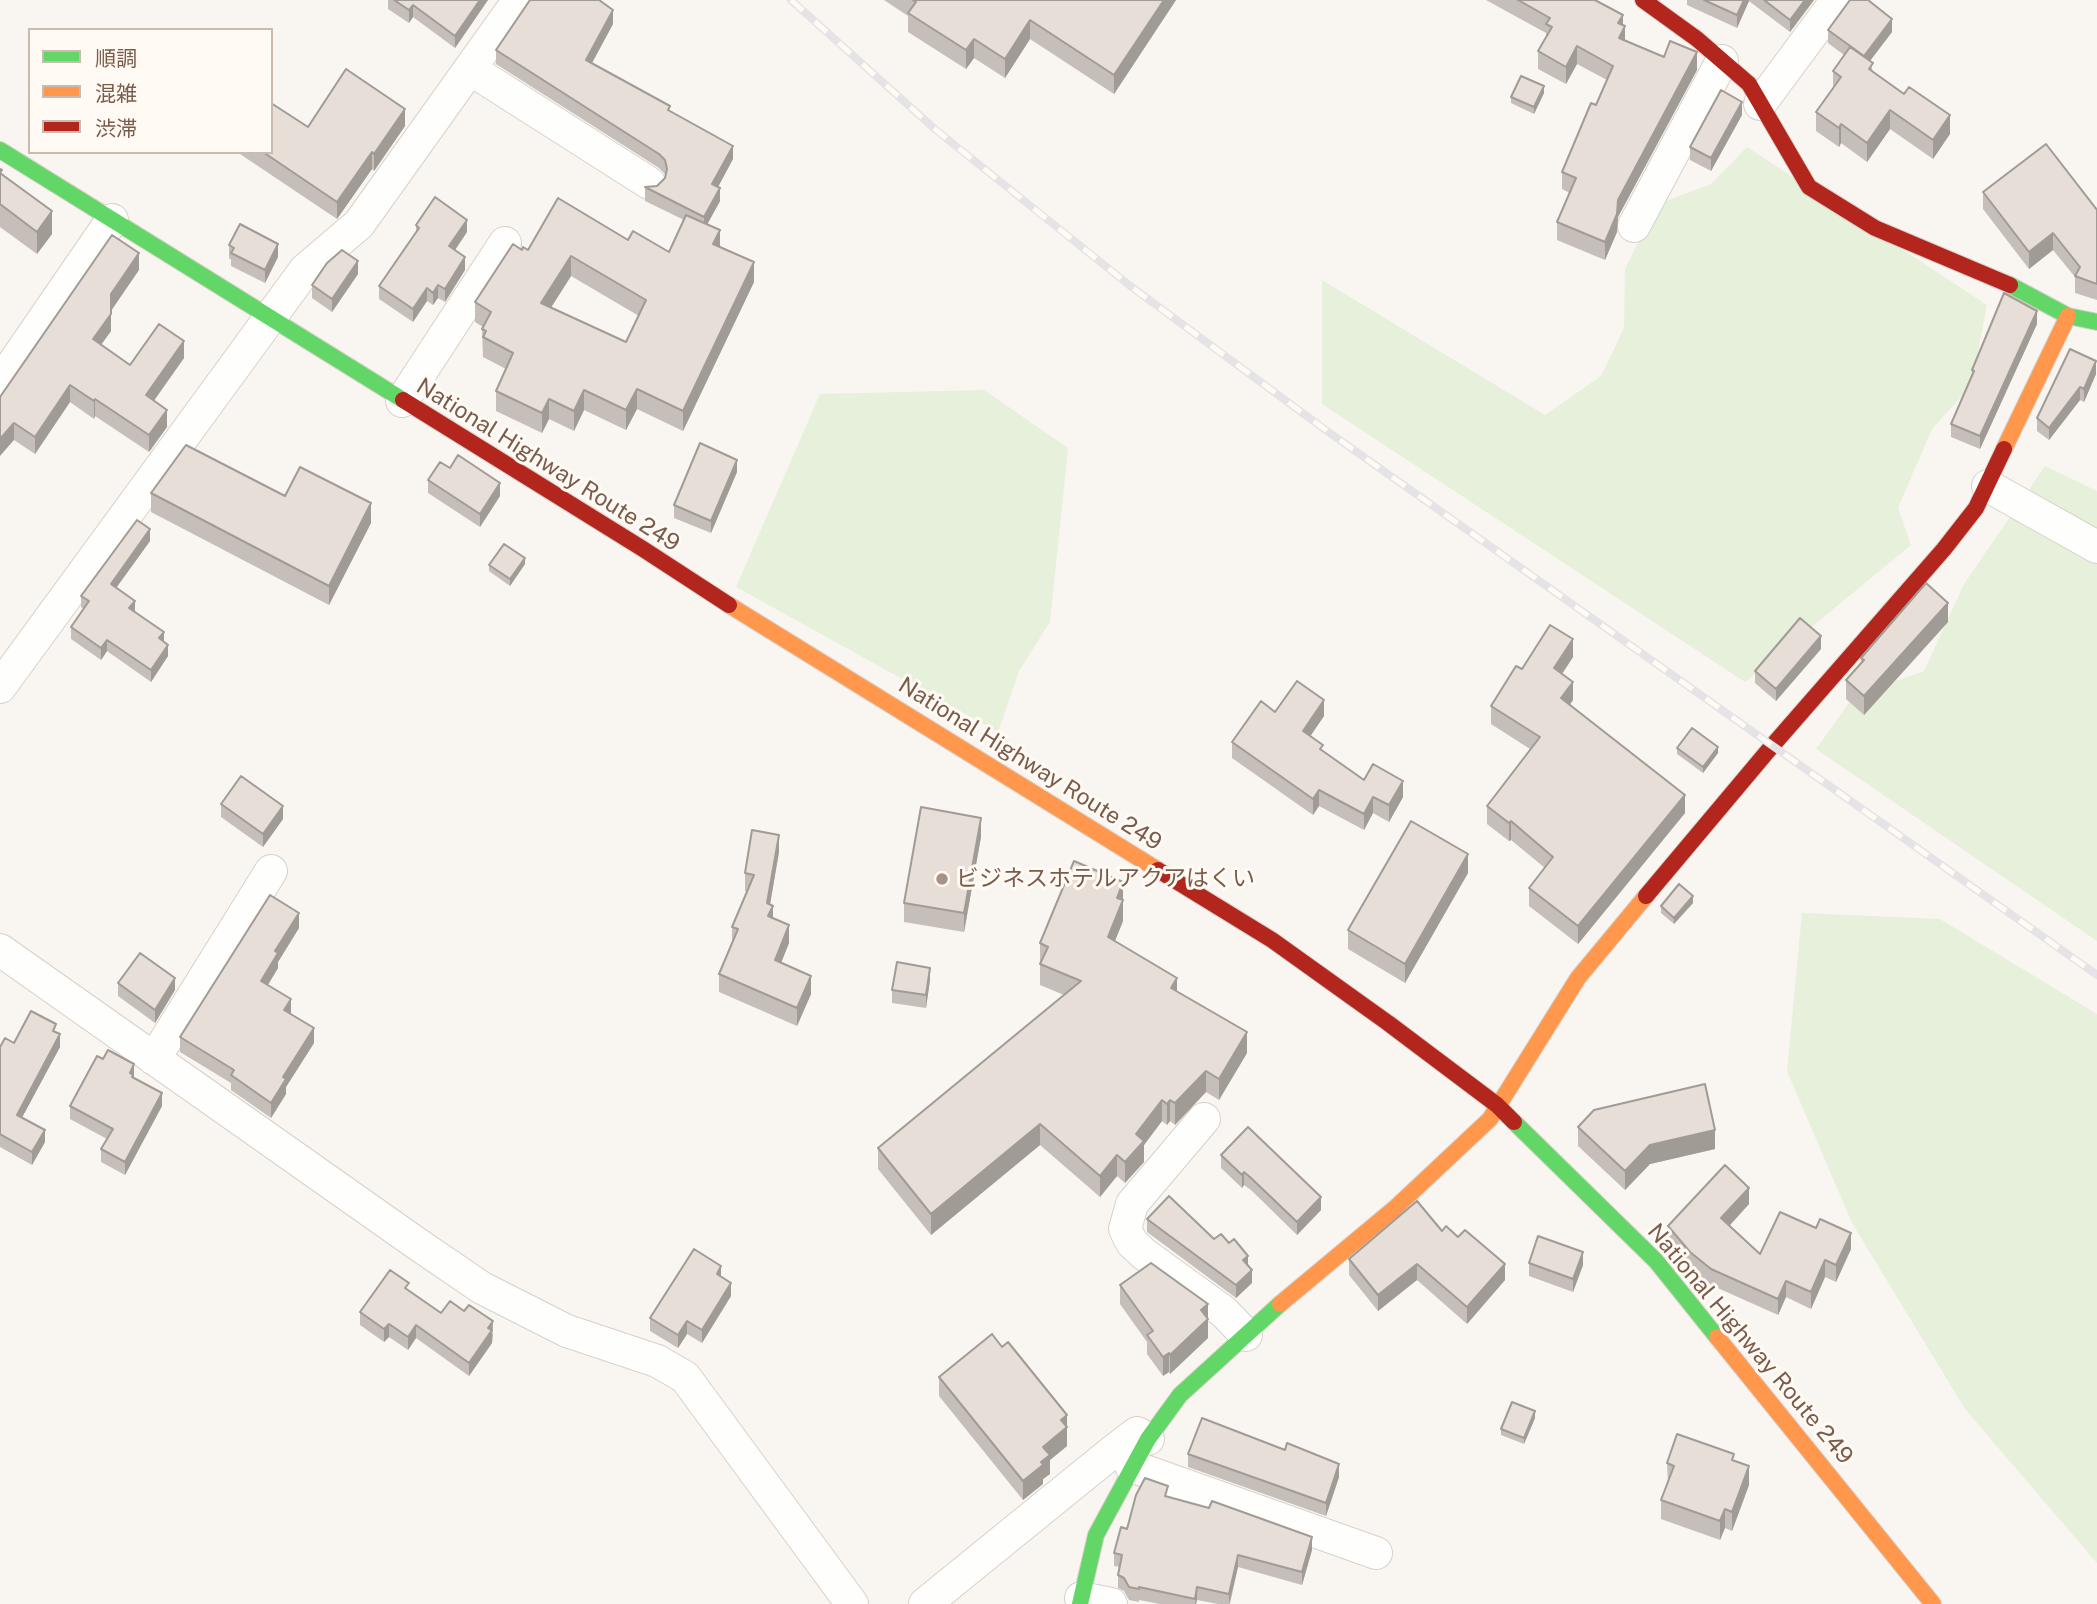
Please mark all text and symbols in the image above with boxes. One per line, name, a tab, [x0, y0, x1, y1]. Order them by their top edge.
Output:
legend	[28, 28, 273, 154]
text: 順調	[95, 46, 137, 71]
text: 混雑	[95, 81, 137, 106]
text: 渋滞	[95, 116, 137, 141]
street label: National Highway Route 249	[411, 372, 685, 558]
street label: National Highway Route 249	[893, 671, 1167, 857]
place label: ビジネスホテルアクアはくい	[956, 865, 1255, 893]
marker: ビジネスホテルアクアはくい	[934, 871, 950, 887]
street label: National Highway Route 249	[1641, 1218, 1859, 1470]

